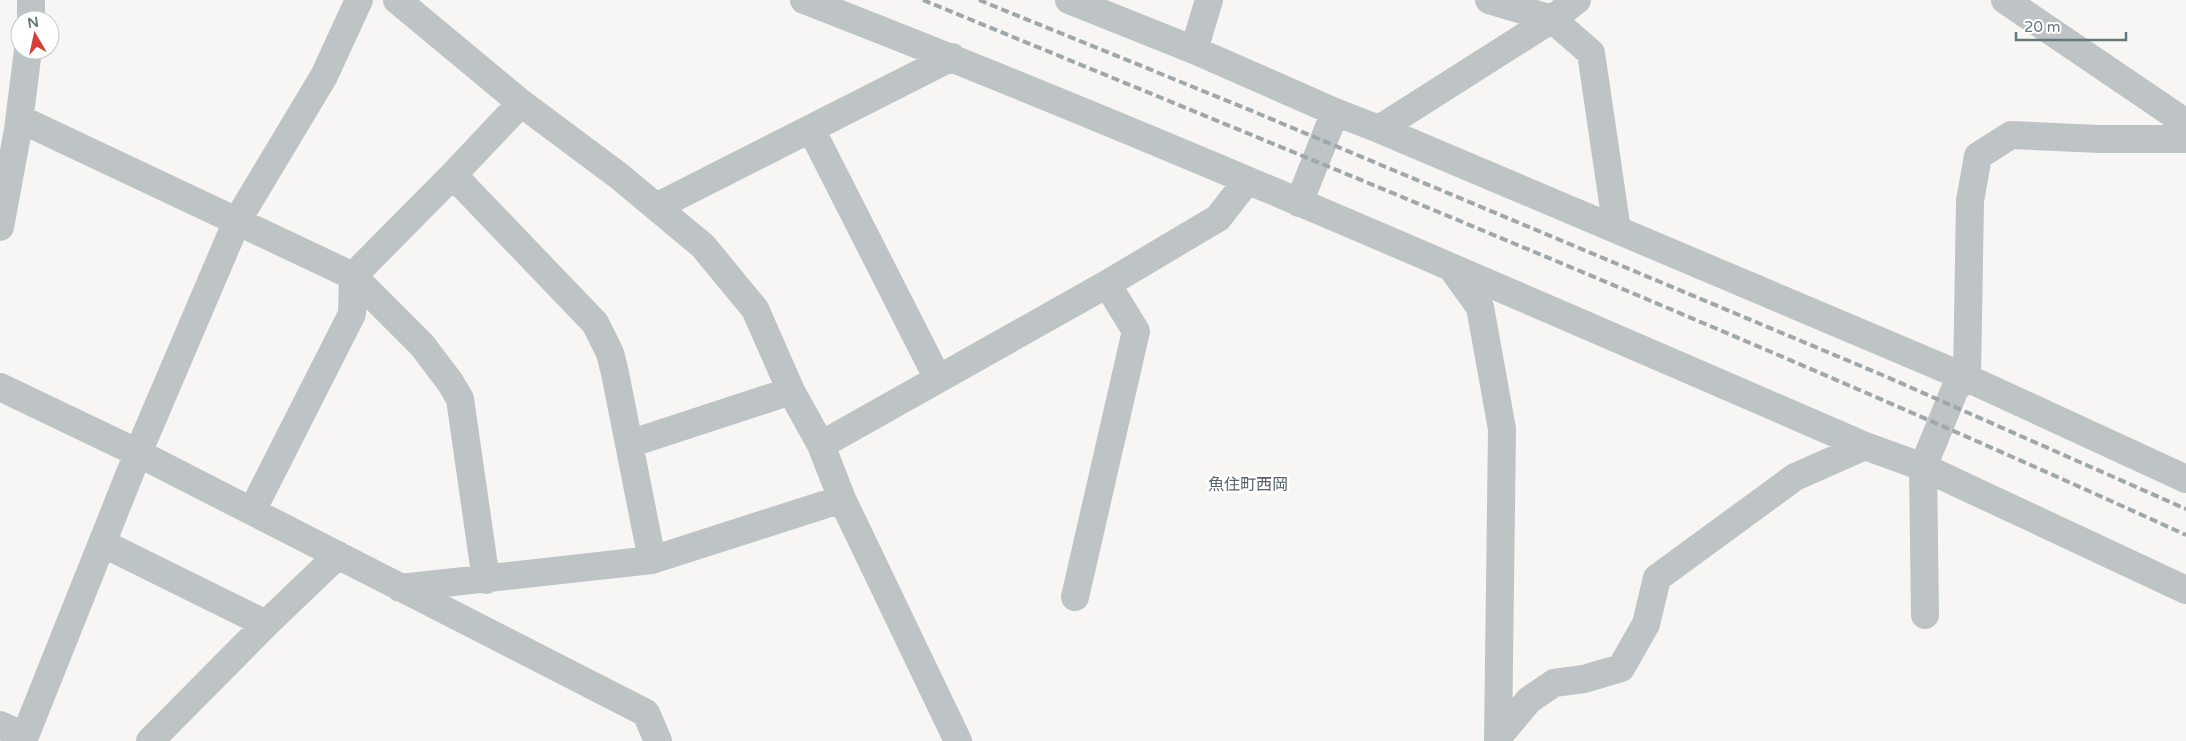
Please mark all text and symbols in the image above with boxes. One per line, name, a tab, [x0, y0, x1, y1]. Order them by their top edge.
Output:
north arrow	[10, 10, 60, 60]
scale bar	[2016, 10, 2126, 42]
text: N	[26, 13, 40, 32]
text: 20 m	[2024, 18, 2061, 36]
district label: 魚住町西岡	[1208, 475, 1288, 495]

